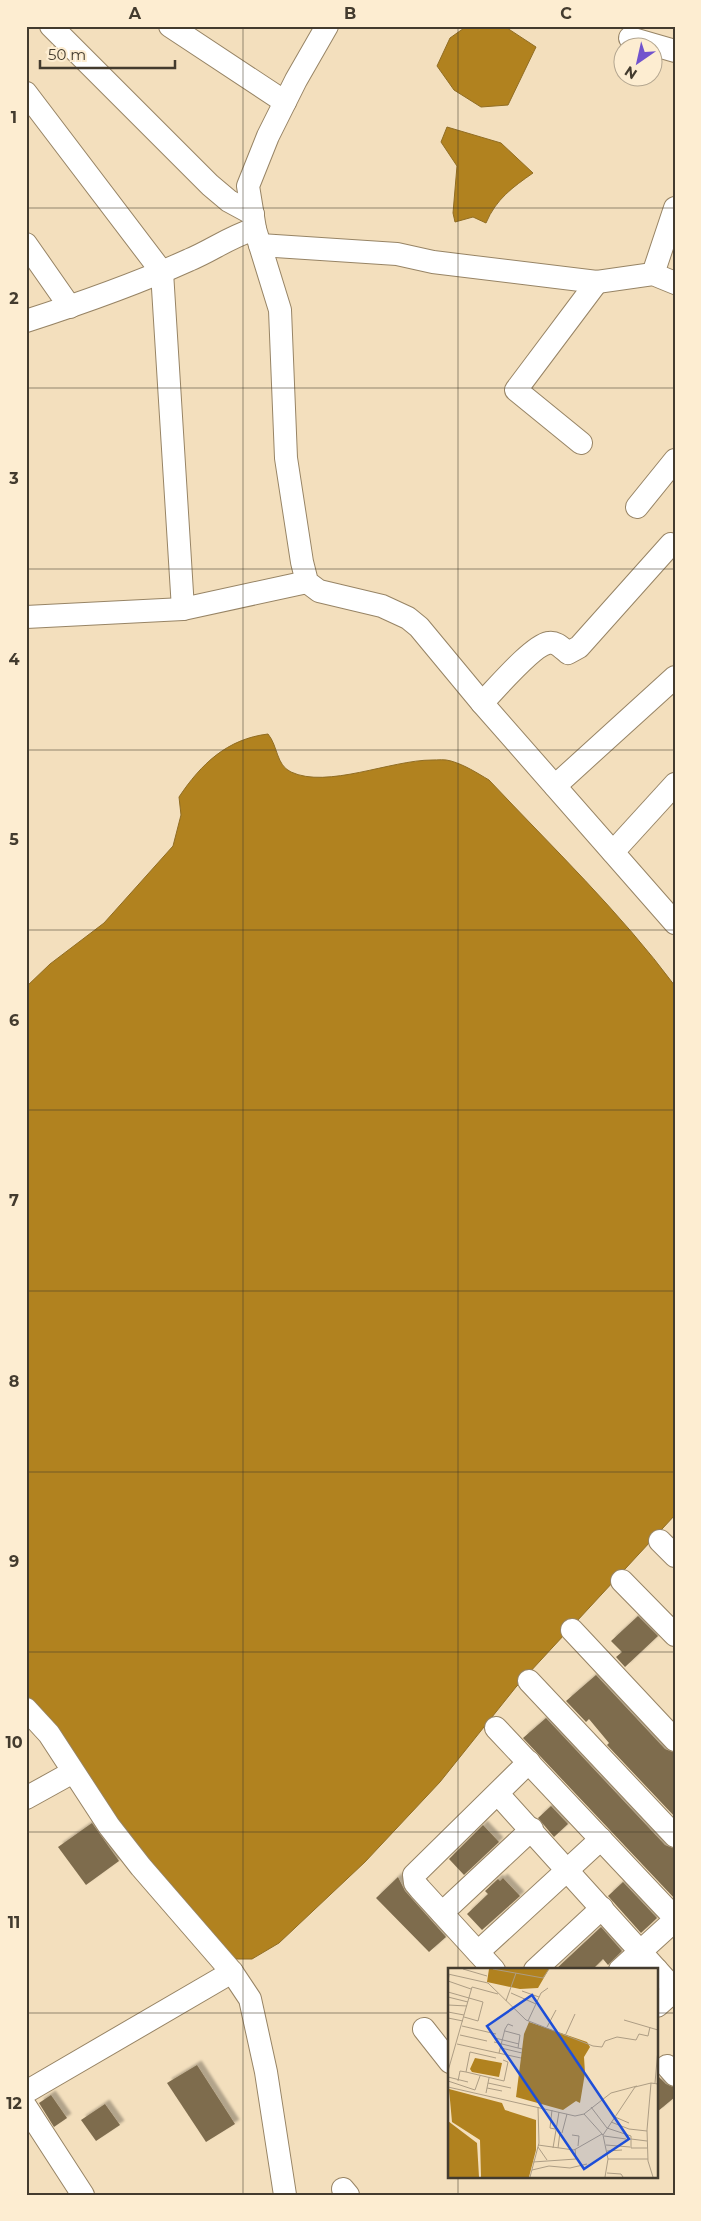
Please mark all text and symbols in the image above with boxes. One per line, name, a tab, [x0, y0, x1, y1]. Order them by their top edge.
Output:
text: A	[128, 4, 142, 23]
text: B	[344, 4, 356, 23]
text: C	[560, 4, 572, 23]
scale bar	[40, 38, 175, 70]
north arrow	[614, 38, 664, 88]
text: 50 m	[48, 45, 86, 64]
text: N	[621, 62, 640, 83]
text: 1	[11, 108, 17, 127]
text: 2	[9, 289, 19, 308]
text: 3	[8, 469, 19, 488]
text: 4	[8, 650, 20, 669]
text: 5	[9, 830, 19, 849]
text: 6	[9, 1011, 19, 1030]
text: 7	[9, 1191, 19, 1210]
text: 8	[9, 1372, 19, 1391]
text: 9	[9, 1552, 19, 1571]
text: 10	[5, 1733, 23, 1752]
text: 11	[8, 1913, 20, 1932]
inset map	[448, 1968, 658, 2178]
text: 12	[6, 2094, 22, 2113]

